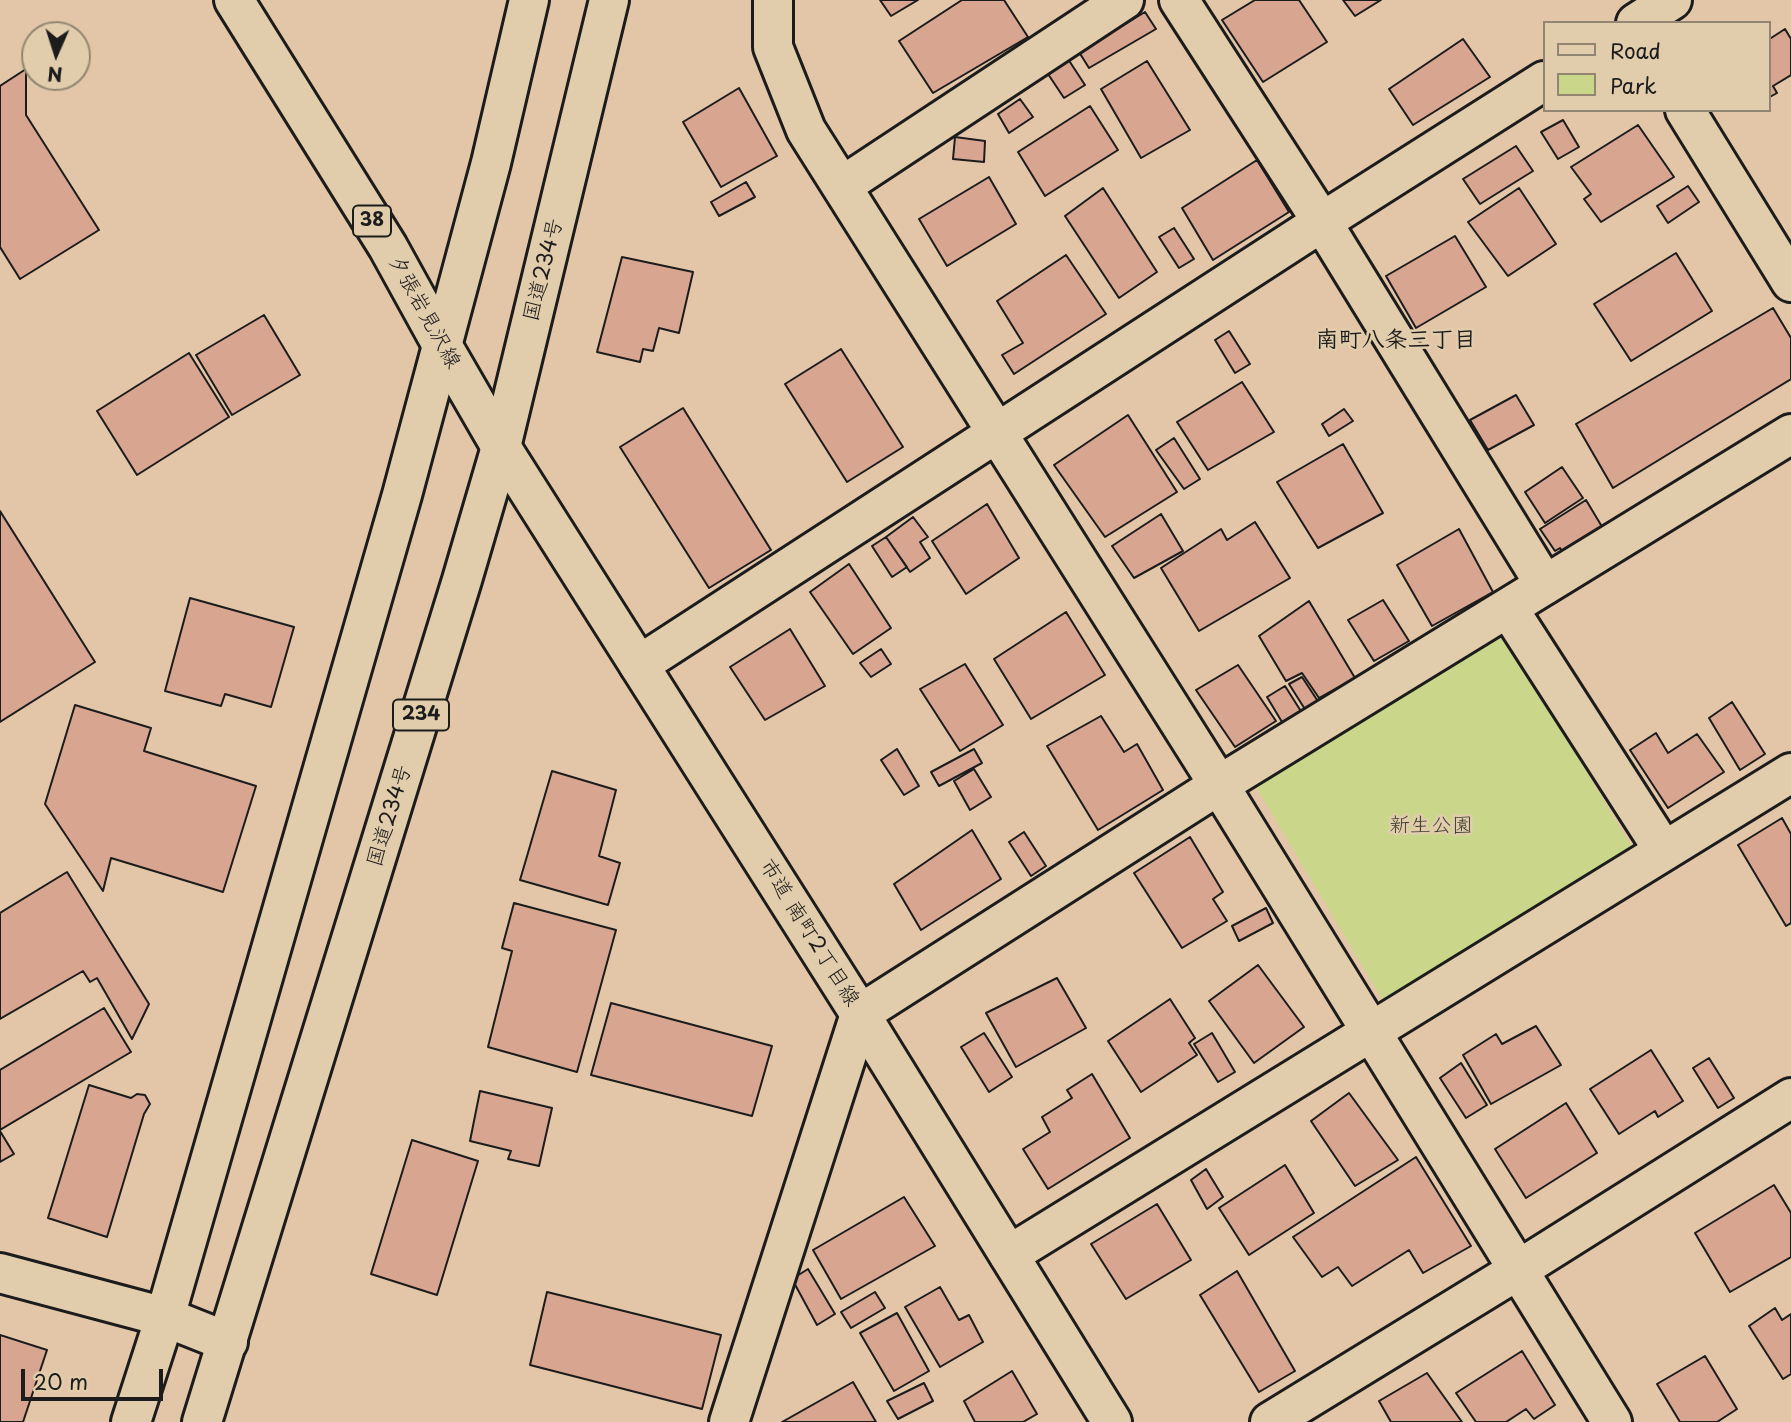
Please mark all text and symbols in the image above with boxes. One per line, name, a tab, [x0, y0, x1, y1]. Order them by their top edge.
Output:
north arrow	[21, 21, 91, 91]
legend	[1542, 21, 1770, 112]
text: Road	[1610, 34, 1661, 66]
text: N	[47, 61, 63, 89]
text: Park	[1610, 69, 1657, 101]
road number: 38	[353, 206, 391, 236]
street label: 国道234号	[519, 216, 569, 324]
street label: 夕張岩見沢線	[382, 251, 466, 373]
district label: 南町八条三丁目	[1316, 327, 1476, 355]
road number: 234	[393, 700, 449, 730]
street label: 国道234号	[363, 762, 417, 870]
park label: 新生公園	[1389, 813, 1473, 839]
street label: 市道 南町2丁目線	[754, 855, 864, 1011]
scale bar	[24, 1356, 166, 1400]
text: 20 m	[34, 1365, 88, 1397]

